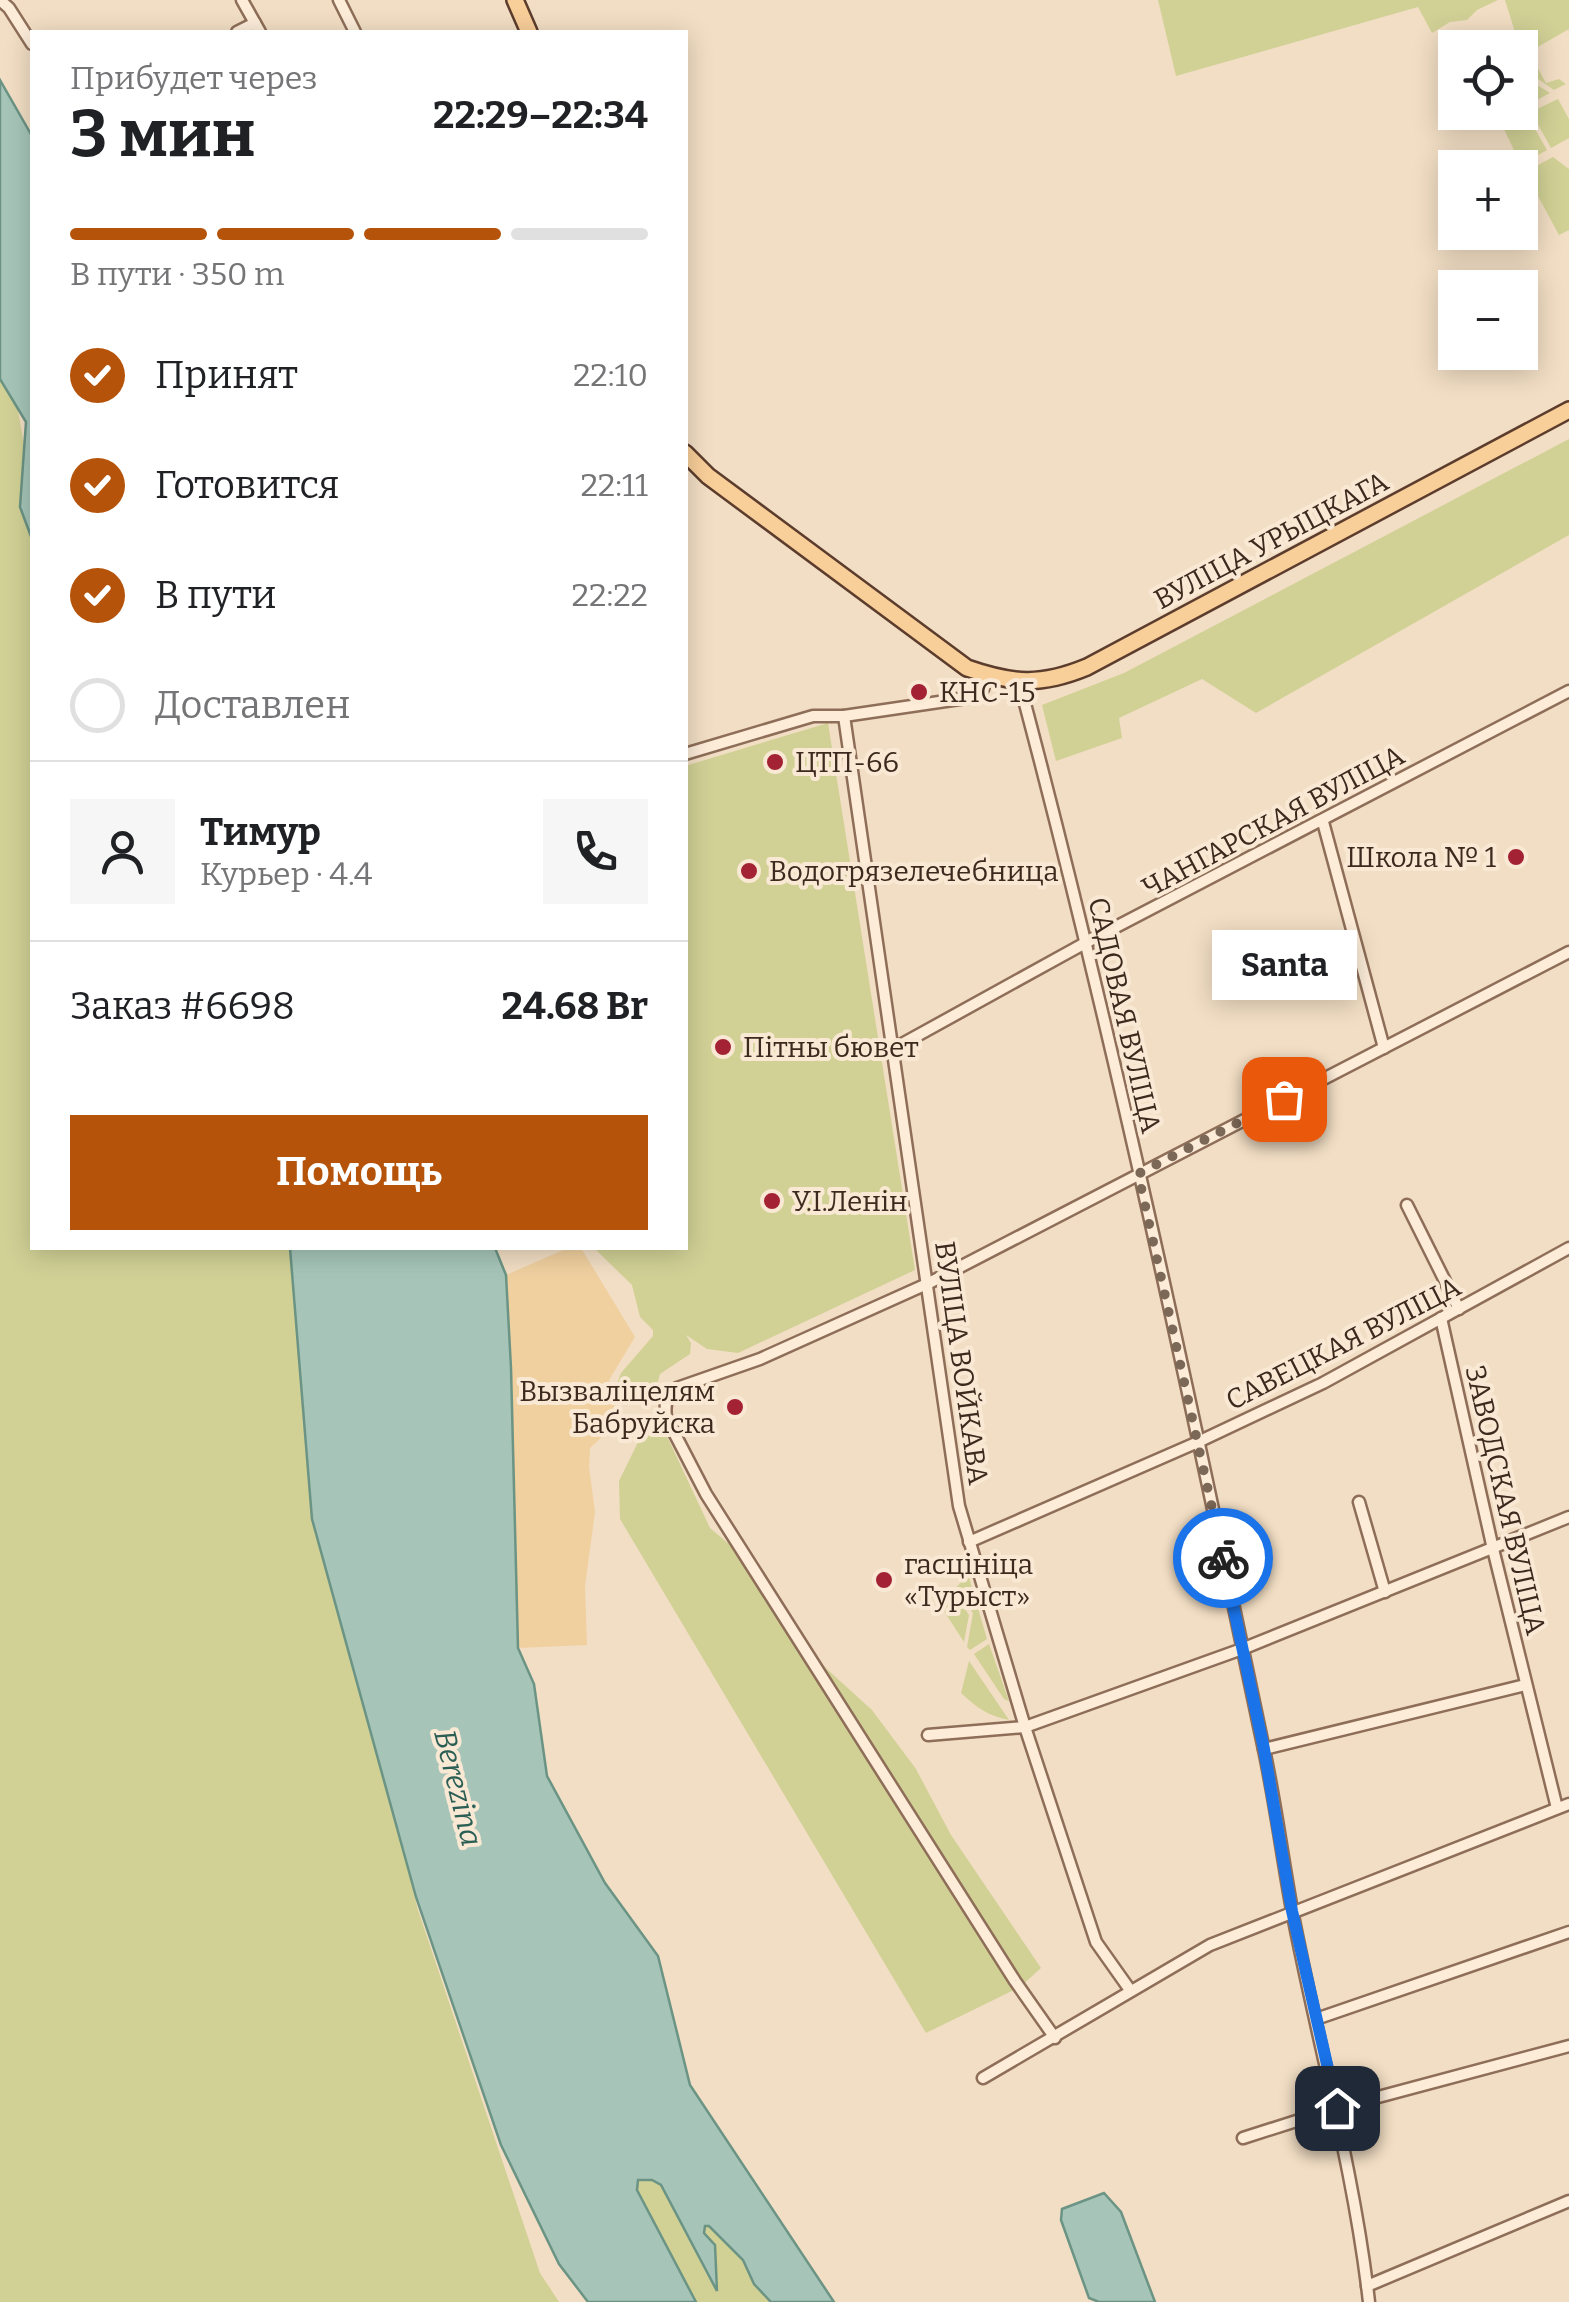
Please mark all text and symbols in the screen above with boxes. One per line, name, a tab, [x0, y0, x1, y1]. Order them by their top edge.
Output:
map controls	[1438, 30, 1538, 370]
button: locate	[1438, 30, 1538, 130]
text: Прибудет через	[70, 59, 317, 97]
text: 22:29–22:34	[433, 92, 648, 138]
text: 3 мин	[70, 95, 255, 173]
button: +	[1438, 150, 1538, 250]
text: В пути · 350 m	[70, 255, 285, 293]
button: −	[1438, 270, 1538, 370]
icon: check	[70, 348, 125, 403]
text: Принят	[155, 352, 298, 398]
text: 22:10	[573, 356, 648, 394]
icon: check	[70, 458, 125, 513]
text: Готовится	[155, 462, 339, 508]
street label: ВУЛІЦА УРЫЦКАГА	[1149, 465, 1394, 616]
text: 22:11	[580, 466, 648, 504]
icon: check	[70, 568, 125, 623]
text: В пути	[155, 572, 276, 618]
text: 22:22	[572, 576, 648, 614]
place label: КНС-15	[939, 676, 1035, 709]
marker: КНС-15	[908, 681, 930, 703]
text: Доставлен	[155, 682, 350, 728]
street label: ЧАНГАРСКАЯ ВУЛІЦА	[1137, 738, 1410, 905]
place label: ЦТП-66	[795, 746, 899, 779]
marker: ЦТП-66	[764, 751, 786, 773]
button: person	[70, 799, 175, 904]
button: phone	[543, 799, 648, 904]
text: Тимур	[200, 809, 321, 855]
place label: Школа № 1	[1346, 841, 1497, 874]
marker: Школа № 1	[1505, 846, 1527, 868]
text: Курьер · 4.4	[200, 855, 372, 893]
place label: Водогрязелечебница	[769, 855, 1059, 888]
marker: Водогрязелечебница	[738, 860, 760, 882]
street label: САДОВАЯ ВУЛІЦА	[1081, 894, 1168, 1136]
callout: Santa	[1212, 929, 1356, 999]
text: Santa	[1241, 946, 1328, 984]
text: Заказ #6698	[70, 983, 295, 1029]
text: 24.68 Br	[501, 983, 648, 1029]
place label: Пітны бювет	[743, 1031, 919, 1064]
marker: Пітны бювет	[712, 1036, 734, 1058]
pin	[1242, 1057, 1327, 1142]
icon: bag	[1257, 1072, 1312, 1127]
button: Помощь	[70, 1115, 648, 1230]
place label: У.І.Ленін	[792, 1185, 908, 1218]
marker: У.І.Ленін	[761, 1190, 783, 1212]
street label: ВУЛІЦА ВОЙКАВА	[928, 1239, 995, 1487]
street label: САВЕЦКАЯ ВУЛІЦА	[1220, 1270, 1466, 1417]
street label: ЗАВОДСКАЯ ВУЛІЦА	[1458, 1362, 1553, 1638]
place label: Вызваліцелям Бабруйска	[519, 1375, 715, 1440]
marker: Вызваліцелям Бабруйска	[724, 1396, 746, 1418]
courier	[1173, 1508, 1273, 1608]
icon: bike	[1196, 1531, 1251, 1586]
place label: гасцініца «Турыст»	[904, 1548, 1033, 1613]
marker: гасцініца «Турыст»	[873, 1569, 895, 1591]
water label: Berezina	[426, 1726, 490, 1850]
pin	[1295, 2066, 1380, 2151]
icon: home	[1310, 2081, 1365, 2136]

